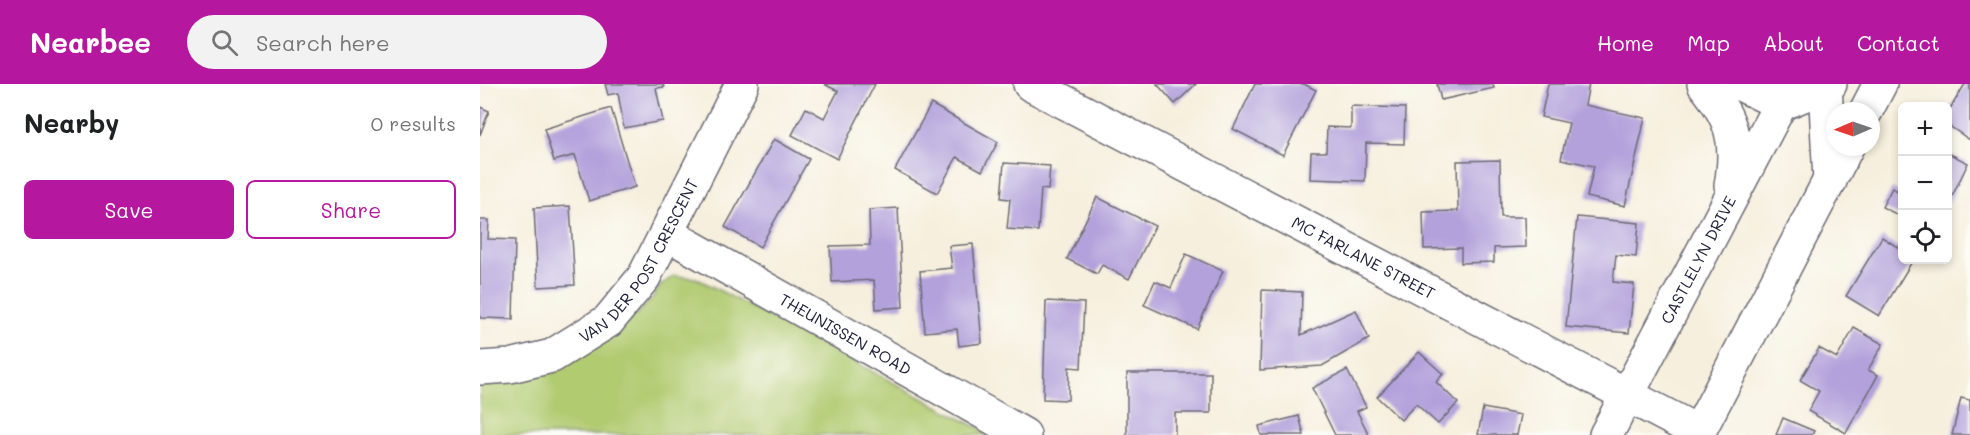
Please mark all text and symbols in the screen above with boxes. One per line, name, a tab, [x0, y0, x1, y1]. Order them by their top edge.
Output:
search box	[187, 15, 607, 69]
text: Nearbee	[30, 24, 151, 60]
icon: search	[208, 26, 241, 59]
text: Search here	[256, 28, 390, 57]
text: Home	[1597, 29, 1654, 56]
text: Map	[1687, 29, 1730, 56]
text: About	[1763, 29, 1824, 56]
text: Contact	[1857, 29, 1940, 56]
north arrow	[1826, 102, 1880, 156]
map controls	[1898, 102, 1952, 264]
button: +	[1898, 102, 1952, 156]
text: Nearby	[24, 106, 119, 140]
text: 0 results	[371, 110, 456, 136]
button: −	[1898, 156, 1952, 210]
street label: VAN DER POST CRESCENT	[575, 175, 702, 347]
button: Save	[24, 180, 234, 239]
button: Share	[246, 180, 456, 239]
street label: CASTLELYN DRIVE	[1656, 192, 1740, 327]
button: locate	[1898, 210, 1952, 264]
street label: MC FARLANE STREET	[1288, 211, 1439, 303]
street label: THEUNISSEN ROAD	[776, 288, 915, 379]

